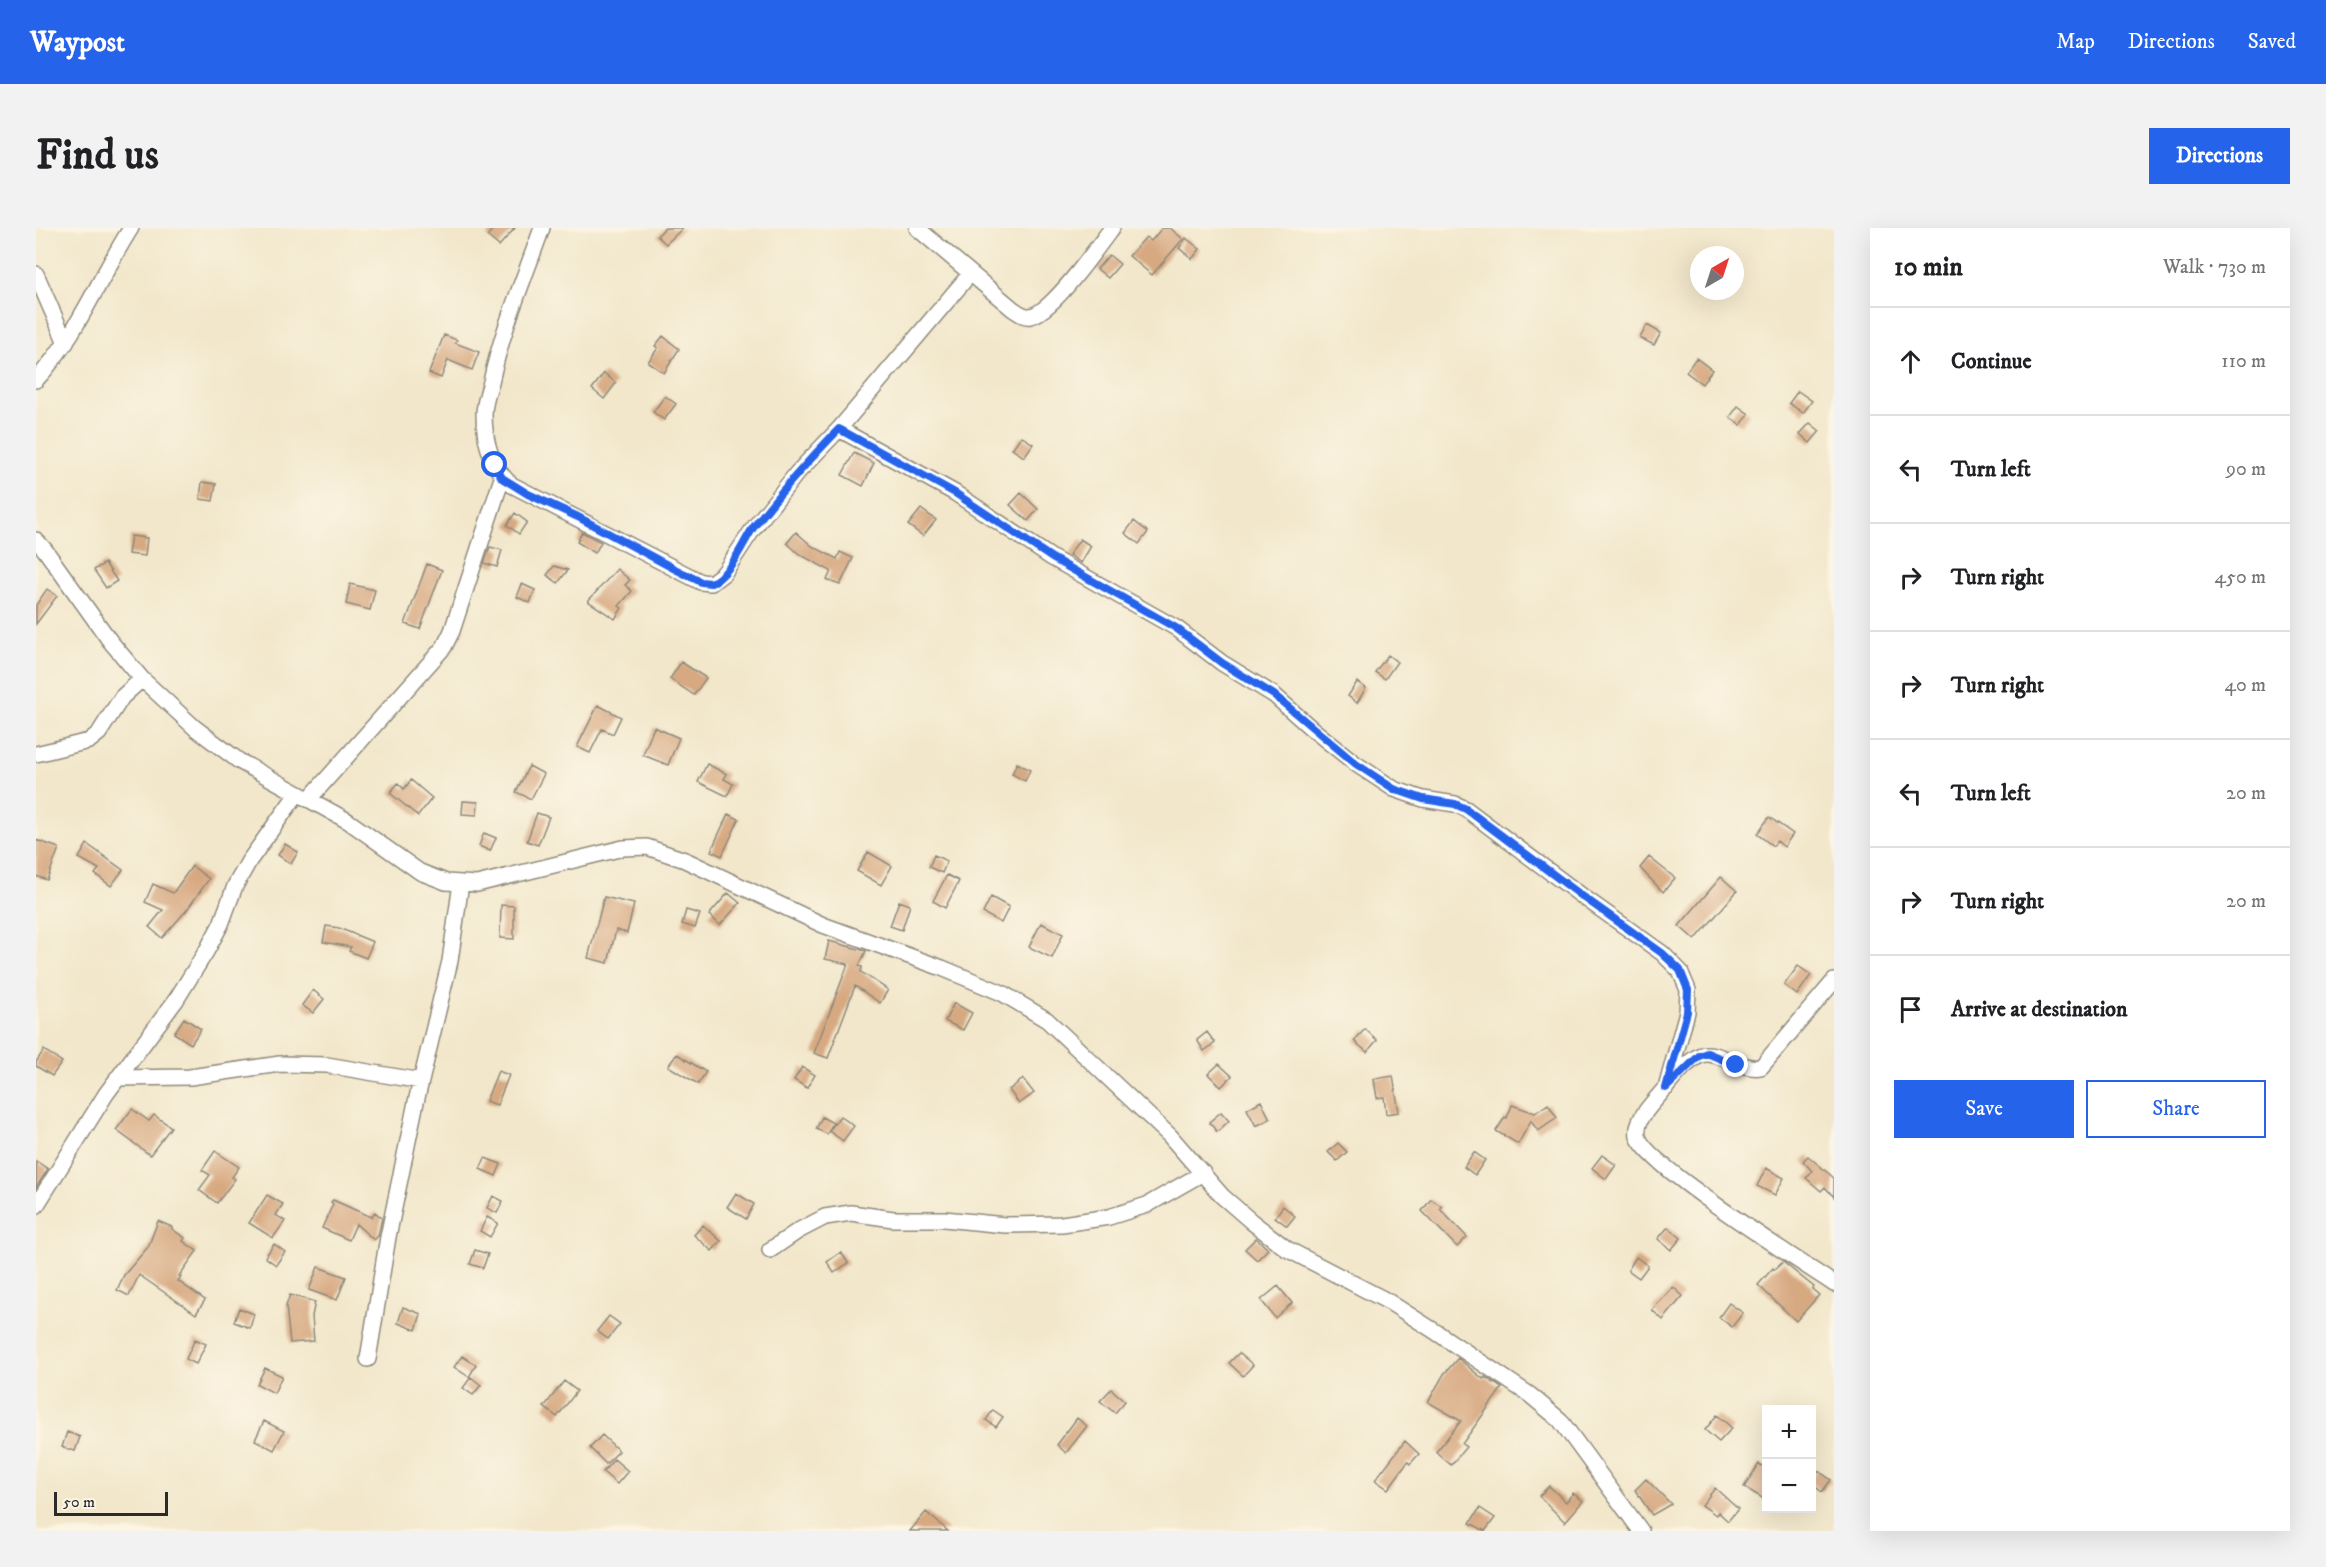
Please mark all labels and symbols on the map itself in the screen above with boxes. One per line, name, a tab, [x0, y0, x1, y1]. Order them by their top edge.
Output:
north arrow	[1690, 246, 1744, 300]
route start	[481, 451, 507, 477]
route end	[1722, 1051, 1748, 1077]
scale bar	[54, 1489, 168, 1516]

